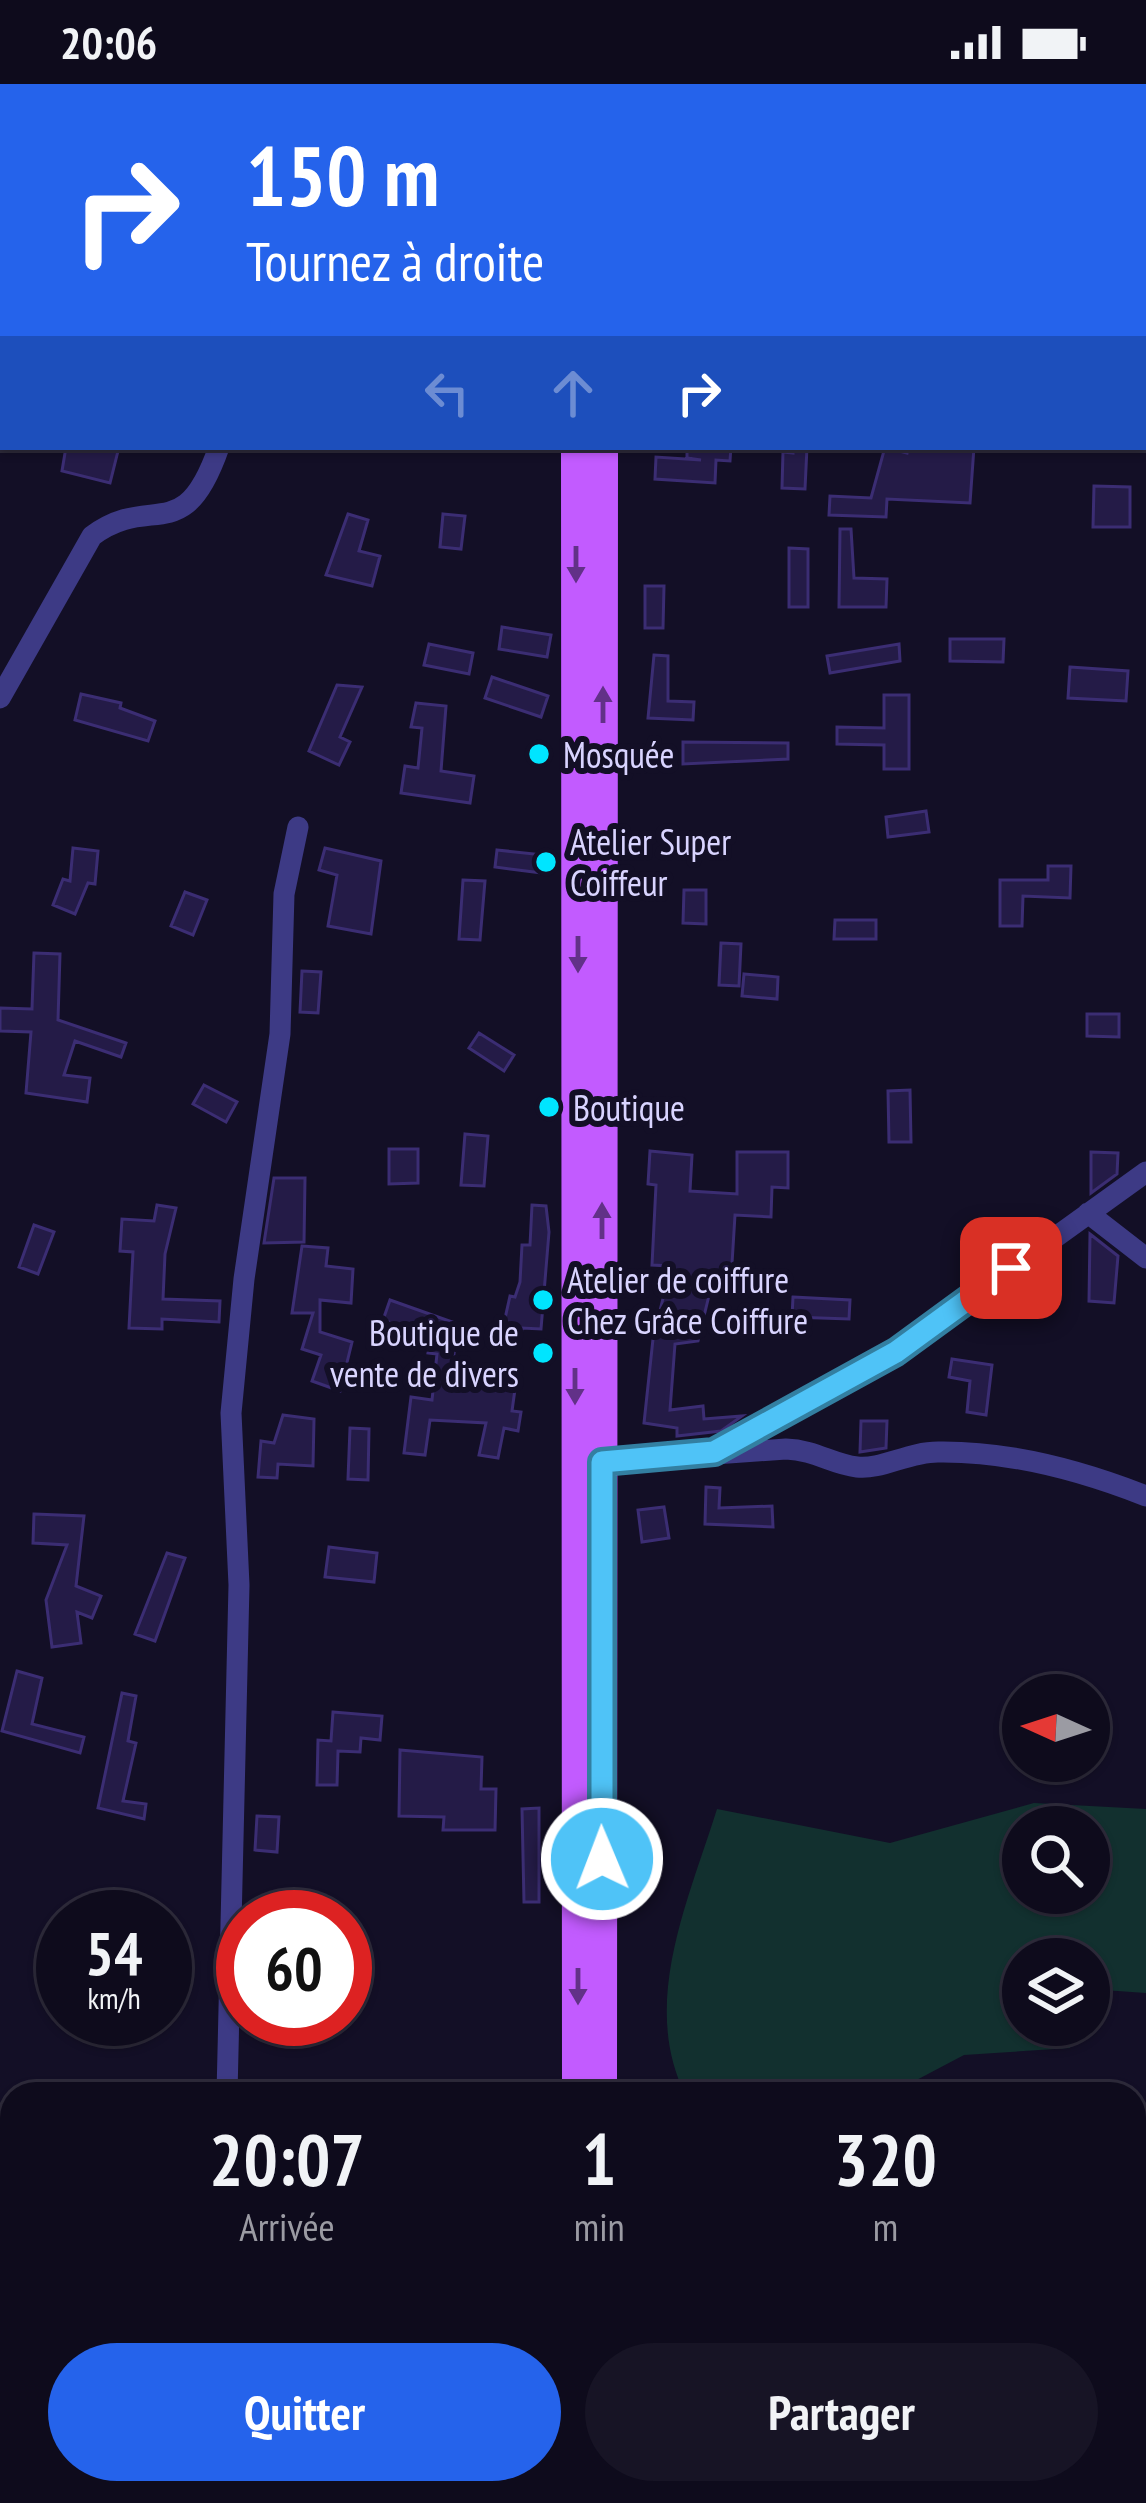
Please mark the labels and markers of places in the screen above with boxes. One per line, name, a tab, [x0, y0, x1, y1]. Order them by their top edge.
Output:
place label: Mosquée	[563, 731, 674, 778]
marker: Mosquée	[526, 741, 552, 767]
place label: Atelier Super Coiffeur	[570, 818, 731, 906]
marker: Atelier Super Coiffeur	[533, 849, 559, 875]
place label: Boutique	[573, 1084, 685, 1131]
marker: Boutique	[536, 1094, 562, 1120]
pin	[960, 1217, 1062, 1319]
place label: Atelier de coiffure Chez Grâce Coiffure	[567, 1256, 808, 1344]
marker: Atelier de coiffure Chez Grâce Coiffure	[530, 1287, 556, 1313]
place label: Boutique de vente de divers	[330, 1309, 519, 1397]
marker: Boutique de vente de divers	[530, 1340, 556, 1366]

